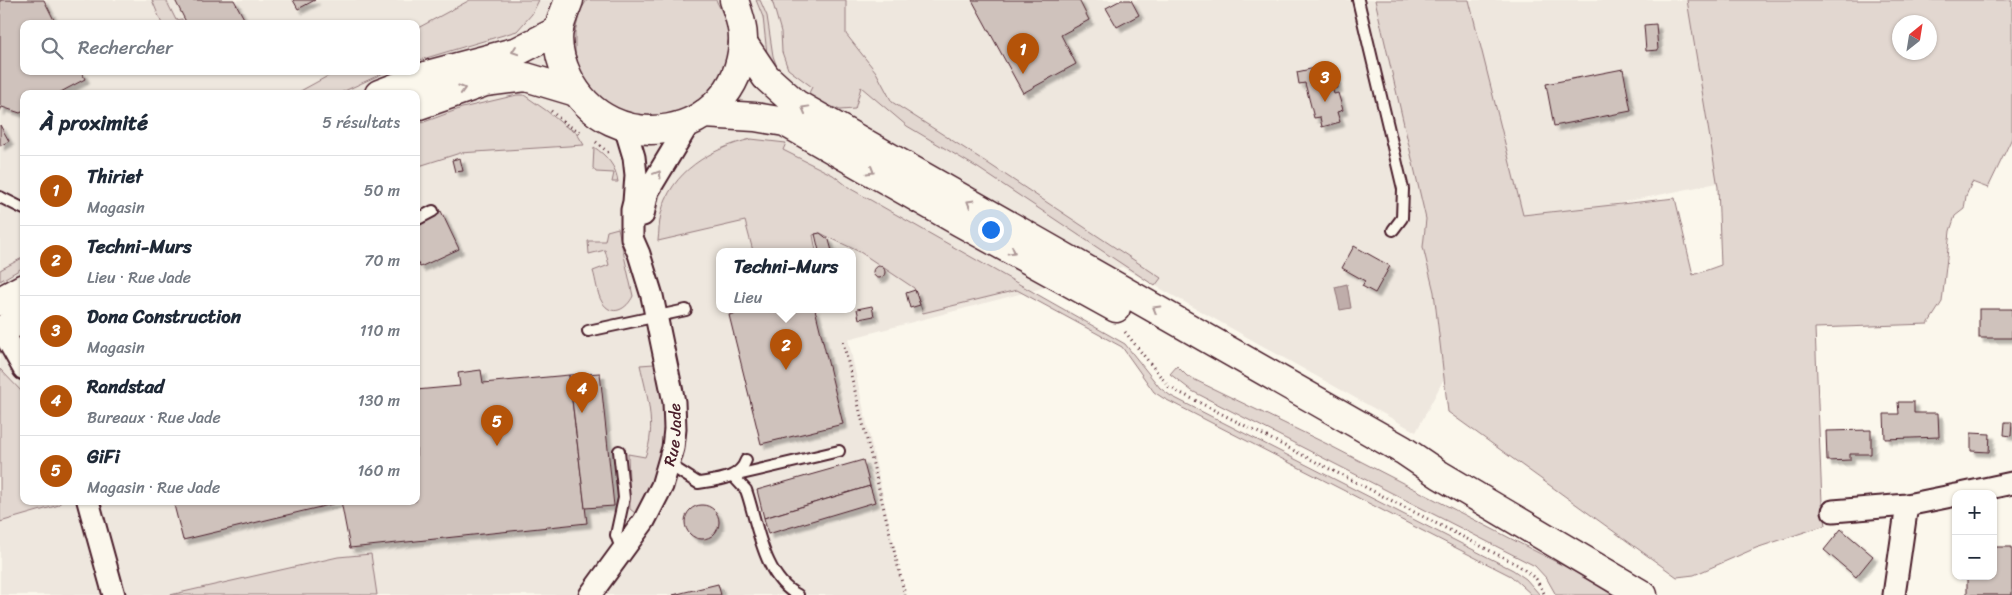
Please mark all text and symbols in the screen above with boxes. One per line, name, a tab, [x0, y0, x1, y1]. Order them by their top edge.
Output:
north arrow	[1892, 15, 1937, 60]
search box	[20, 20, 420, 75]
text: Rechercher	[78, 31, 173, 64]
pin: 1	[1007, 33, 1039, 74]
icon: search	[38, 34, 66, 62]
one-way arrow	[511, 46, 520, 56]
pin: 3	[1309, 61, 1341, 102]
one-way arrow	[458, 85, 466, 95]
text: À proximité	[40, 104, 148, 142]
one-way arrow	[801, 106, 810, 116]
text: 5 résultats	[322, 108, 400, 137]
text: Thiriet	[87, 160, 143, 193]
one-way arrow	[865, 165, 874, 175]
one-way arrow	[651, 171, 661, 180]
text: 1	[53, 176, 59, 205]
text: 50 m	[364, 176, 400, 205]
text: Magasin	[87, 193, 145, 222]
one-way arrow	[966, 199, 975, 209]
your location	[978, 217, 1004, 243]
text: Techni-Murs	[87, 230, 192, 263]
one-way arrow	[1007, 245, 1016, 255]
text: 2	[51, 246, 61, 275]
text: 70 m	[364, 246, 400, 275]
popup	[716, 248, 856, 313]
text: Techni-Murs	[734, 250, 838, 283]
text: Lieu · Rue Jade	[87, 263, 191, 292]
text: Lieu	[734, 283, 762, 312]
text: Dona Construction	[87, 300, 241, 333]
one-way arrow	[1153, 306, 1162, 316]
text: 3	[52, 316, 60, 345]
text: 110 m	[360, 316, 400, 345]
pin: 2	[770, 329, 802, 370]
text: Magasin	[87, 333, 145, 362]
text: Randstad	[87, 370, 164, 403]
pin: 4	[566, 372, 598, 413]
text: 4	[51, 386, 61, 415]
text: 130 m	[358, 386, 400, 415]
text: Bureaux · Rue Jade	[87, 403, 221, 432]
street label: Rue Jade	[655, 403, 690, 469]
pin: 5	[481, 405, 513, 446]
text: GiFi	[87, 440, 120, 473]
text: 5	[51, 456, 61, 485]
text: 160 m	[357, 456, 400, 485]
text: Magasin · Rue Jade	[87, 473, 220, 502]
map controls	[1952, 490, 1997, 580]
button: +	[1952, 490, 1997, 535]
button: −	[1952, 535, 1997, 580]

